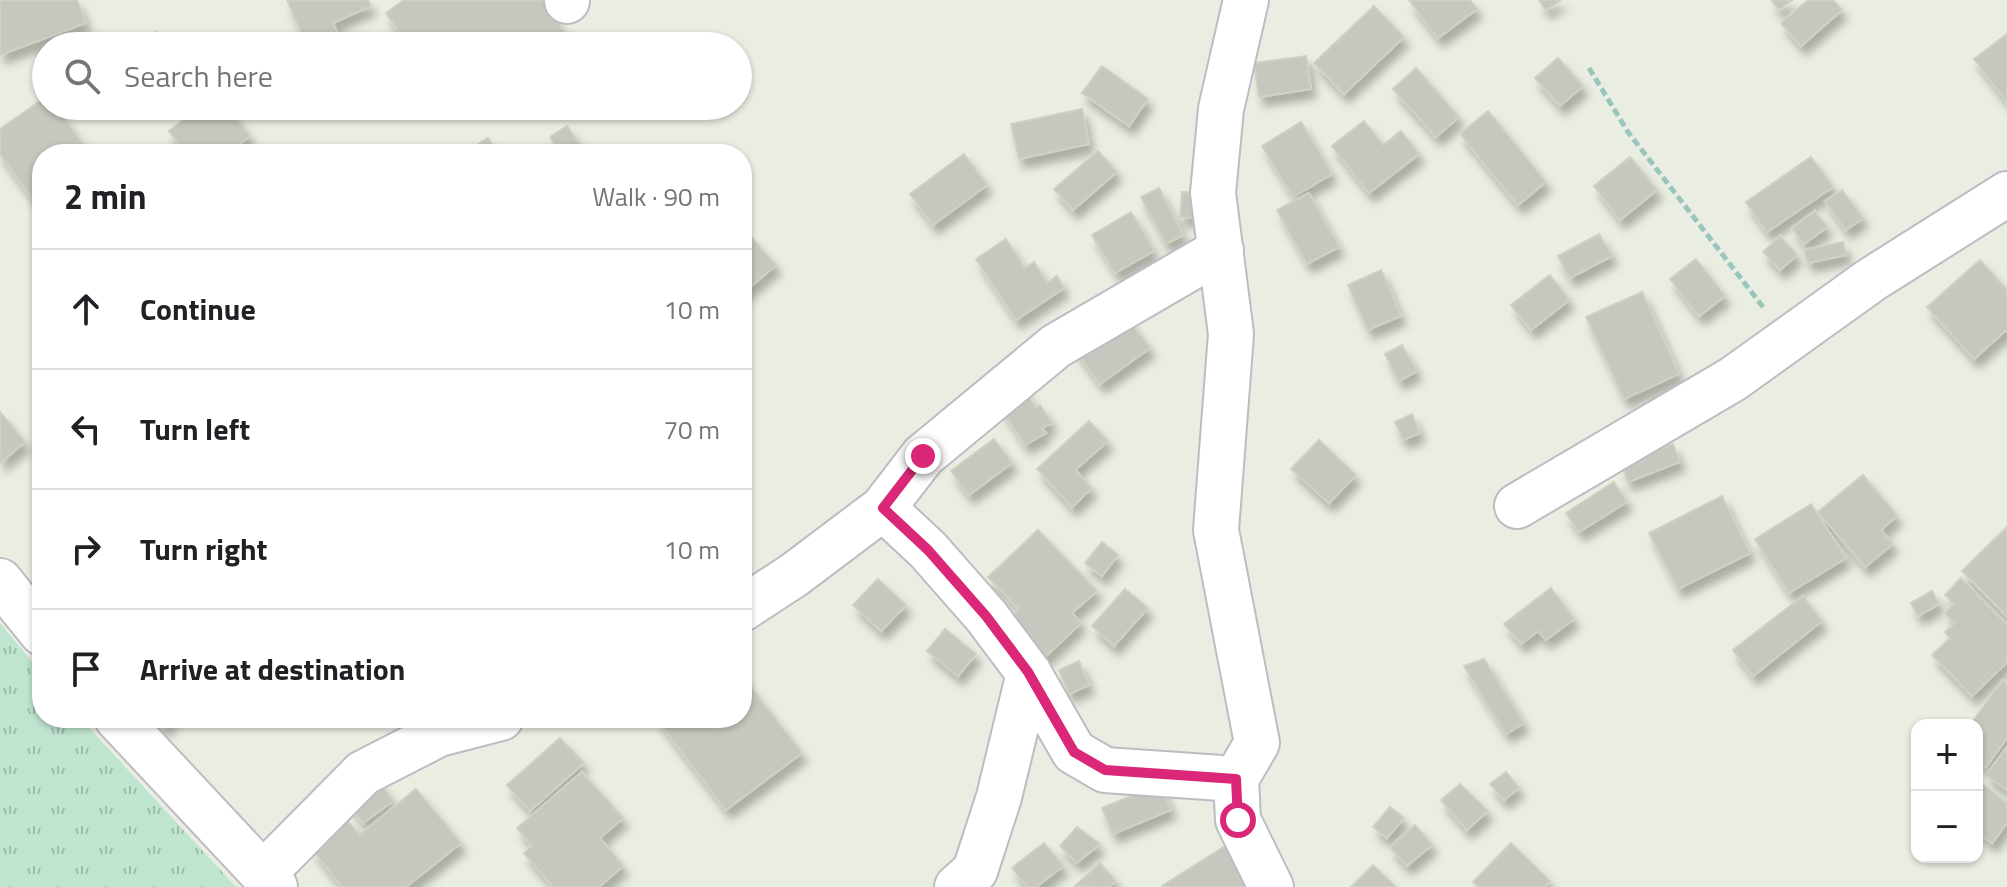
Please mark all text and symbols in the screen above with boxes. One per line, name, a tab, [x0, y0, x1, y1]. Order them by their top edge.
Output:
search box	[32, 32, 752, 120]
text: Search here	[124, 53, 273, 99]
icon: search	[60, 54, 104, 98]
text: 2 min	[64, 170, 147, 222]
text: Walk · 90 m	[592, 177, 720, 216]
text: Continue	[140, 286, 256, 332]
icon: ahead	[64, 287, 108, 331]
text: 10 m	[663, 290, 720, 329]
text: Turn left	[140, 406, 250, 452]
icon: left	[64, 407, 108, 451]
text: 70 m	[663, 410, 720, 449]
route end	[905, 438, 941, 474]
text: Turn right	[140, 526, 268, 572]
icon: right	[64, 527, 108, 571]
text: 10 m	[663, 530, 720, 569]
text: Arrive at destination	[140, 646, 405, 692]
icon: arrive	[64, 647, 108, 691]
map controls	[1911, 719, 1983, 863]
button: +	[1911, 719, 1983, 791]
button: −	[1911, 791, 1983, 863]
route start	[1220, 802, 1256, 838]

